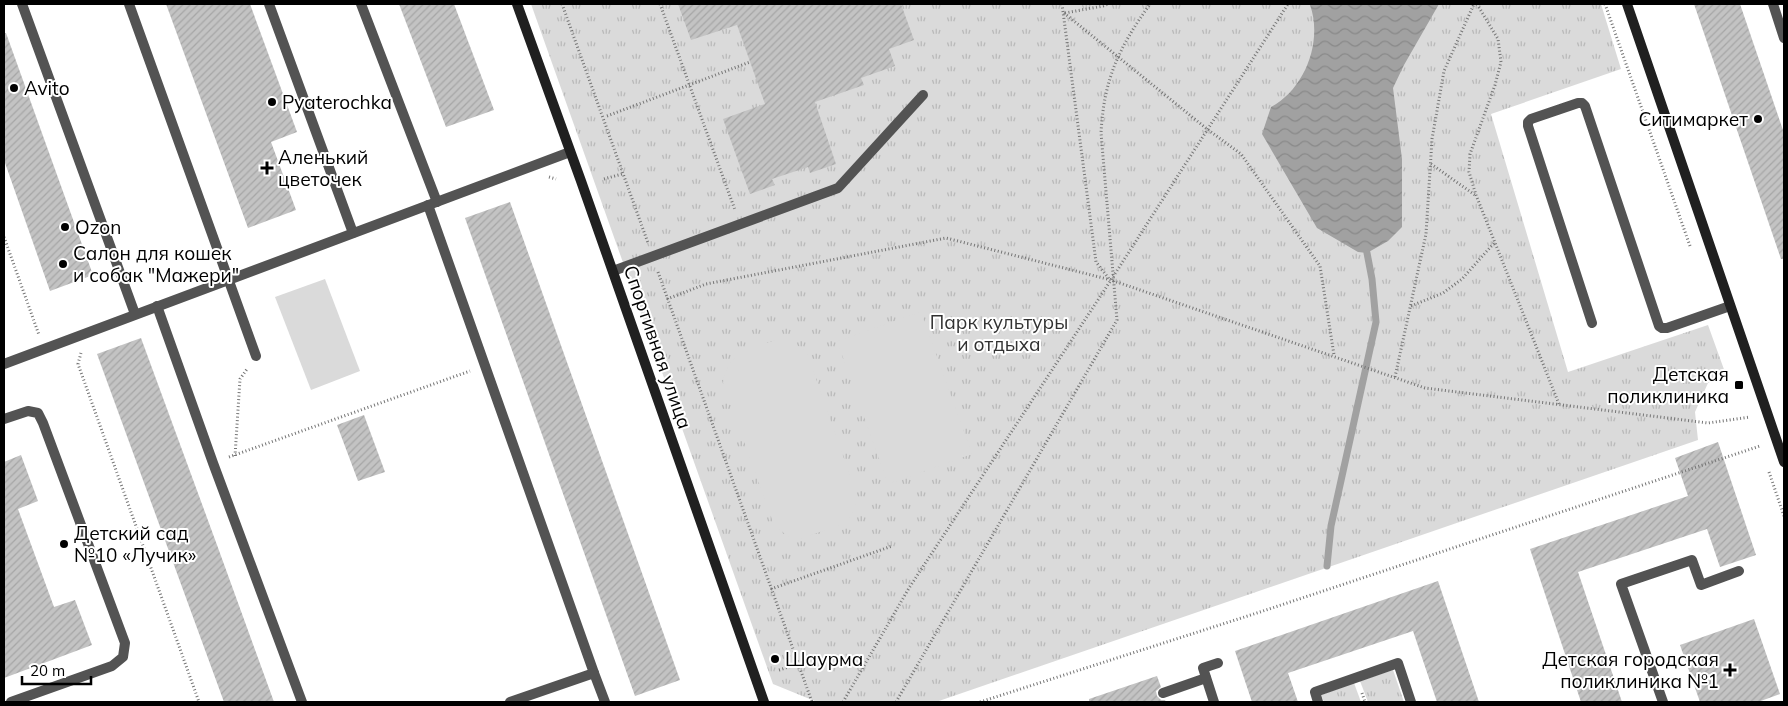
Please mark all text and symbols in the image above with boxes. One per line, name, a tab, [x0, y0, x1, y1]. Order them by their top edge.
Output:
place label: Avito	[24, 76, 69, 100]
marker: Avito	[8, 82, 20, 94]
place label: Pyaterochka	[282, 90, 392, 114]
marker: Pyaterochka	[266, 96, 278, 108]
place label: Ситимаркет	[1638, 107, 1748, 131]
marker: Ситимаркет	[1752, 113, 1764, 125]
place label: Аленький цветочек	[278, 145, 368, 191]
marker: Аленький цветочек	[260, 161, 274, 175]
place label: Ozon	[75, 215, 121, 239]
marker: Ozon	[59, 221, 71, 233]
place label: Салон для кошек и собак "Мажери"	[73, 241, 239, 287]
marker: Салон для кошек и собак "Мажери"	[57, 258, 69, 270]
street label: Спортивная улица	[619, 262, 697, 432]
park label: Парк культуры и отдыха	[930, 310, 1068, 356]
place label: Детская поликлиника	[1607, 362, 1729, 408]
marker: Детская поликлиника	[1733, 379, 1745, 391]
place label: Детский сад №10 «Лучик»	[74, 521, 196, 567]
marker: Детский сад №10 «Лучик»	[58, 538, 70, 550]
place label: Шаурма	[785, 647, 863, 671]
place label: Детская городская поликлиника №1	[1542, 647, 1719, 693]
marker: Шаурма	[769, 653, 781, 665]
scale bar	[22, 654, 91, 686]
text: 20 m	[30, 661, 65, 680]
marker: Детская городская поликлиника №1	[1723, 663, 1737, 677]

